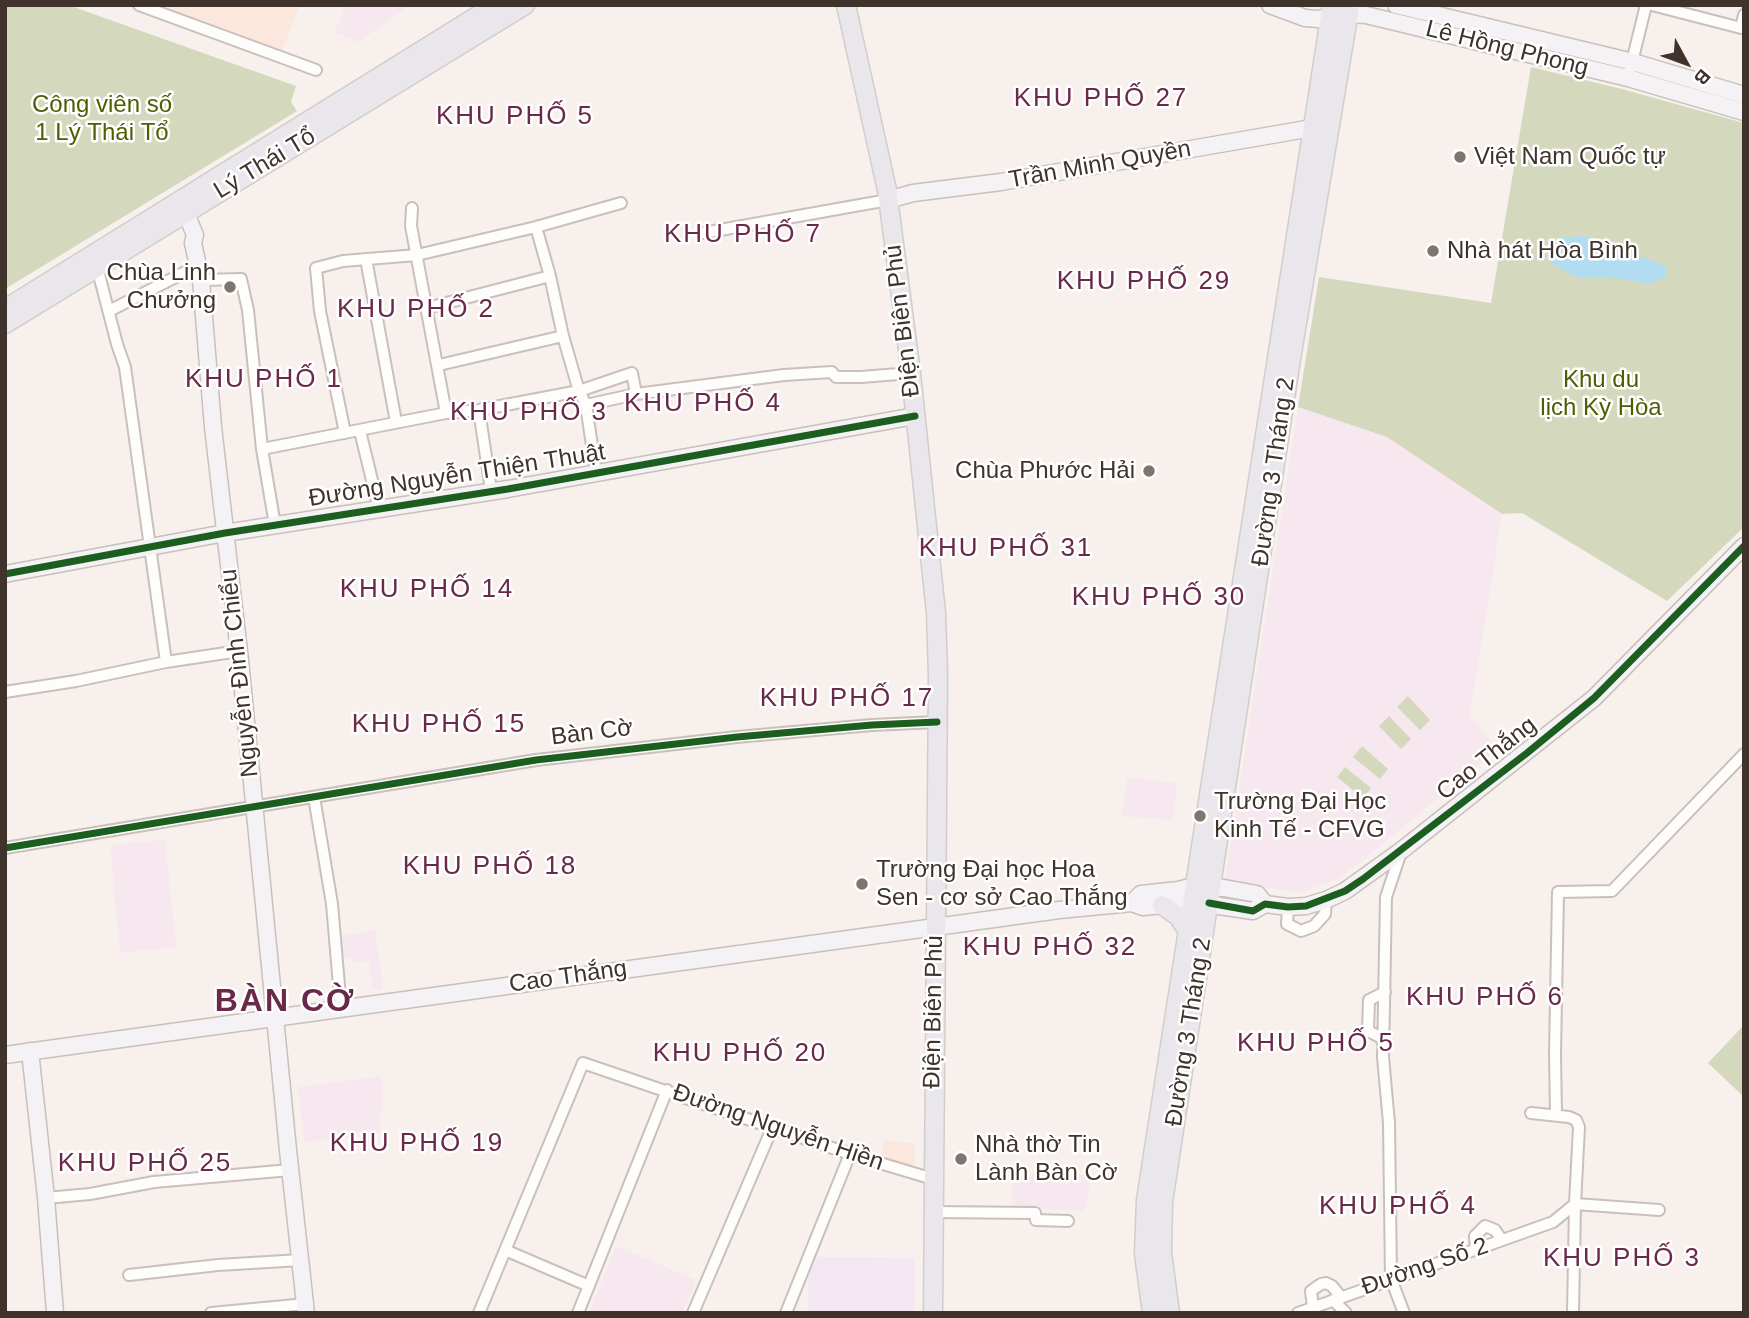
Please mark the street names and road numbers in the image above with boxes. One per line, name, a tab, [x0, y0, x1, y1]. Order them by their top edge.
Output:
street label: Lê Hồng Phong	[1423, 15, 1591, 83]
street label: Lý Thái Tổ	[209, 122, 321, 206]
street label: Trần Minh Quyền	[1007, 135, 1193, 195]
street label: Điện Biên Phủ	[879, 243, 927, 399]
street label: Đường 3 Tháng 2	[1246, 376, 1302, 568]
street label: Đường Nguyễn Thiện Thuật	[307, 438, 607, 514]
street label: Nguyễn Đình Chiểu	[215, 567, 265, 779]
street label: Cao Thắng	[1431, 711, 1543, 807]
street label: Bàn Cờ	[549, 714, 635, 752]
street label: Điện Biên Phủ	[918, 935, 950, 1089]
street label: Đường 3 Tháng 2	[1160, 936, 1218, 1128]
street label: Cao Thắng	[507, 954, 629, 1000]
street label: Đường Nguyễn Hiền	[669, 1078, 887, 1178]
street label: Đường Số 2	[1358, 1232, 1492, 1302]

